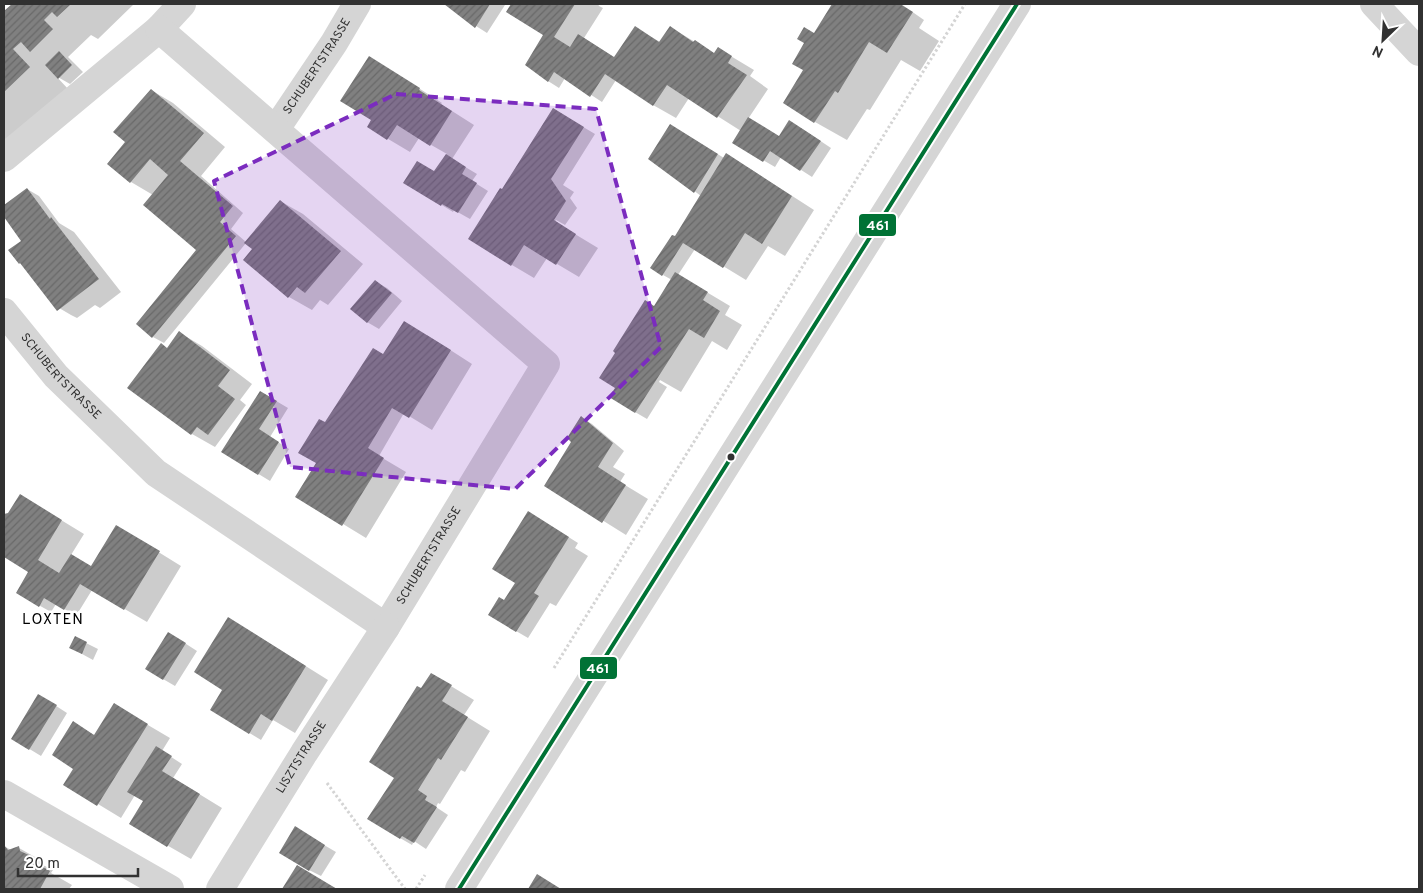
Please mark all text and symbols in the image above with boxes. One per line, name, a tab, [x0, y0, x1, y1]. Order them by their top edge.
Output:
street label: SCHUBERTSTRASSE	[280, 15, 355, 118]
north arrow	[1358, 15, 1408, 65]
text: N	[1370, 41, 1386, 60]
line badge: 461	[858, 213, 897, 237]
text: 461	[866, 218, 890, 235]
street label: SCHUBERTSTRASSE	[17, 330, 104, 423]
unlabelled marker	[726, 452, 736, 462]
street label: SCHUBERTSTRASSE	[393, 504, 465, 608]
district label: LOXTEN	[22, 611, 84, 630]
line badge: 461	[579, 656, 618, 680]
text: 461	[586, 661, 610, 678]
street label: LISZTSTRASSE	[273, 718, 331, 797]
scale bar	[18, 846, 138, 878]
text: 20 m	[25, 855, 60, 874]

